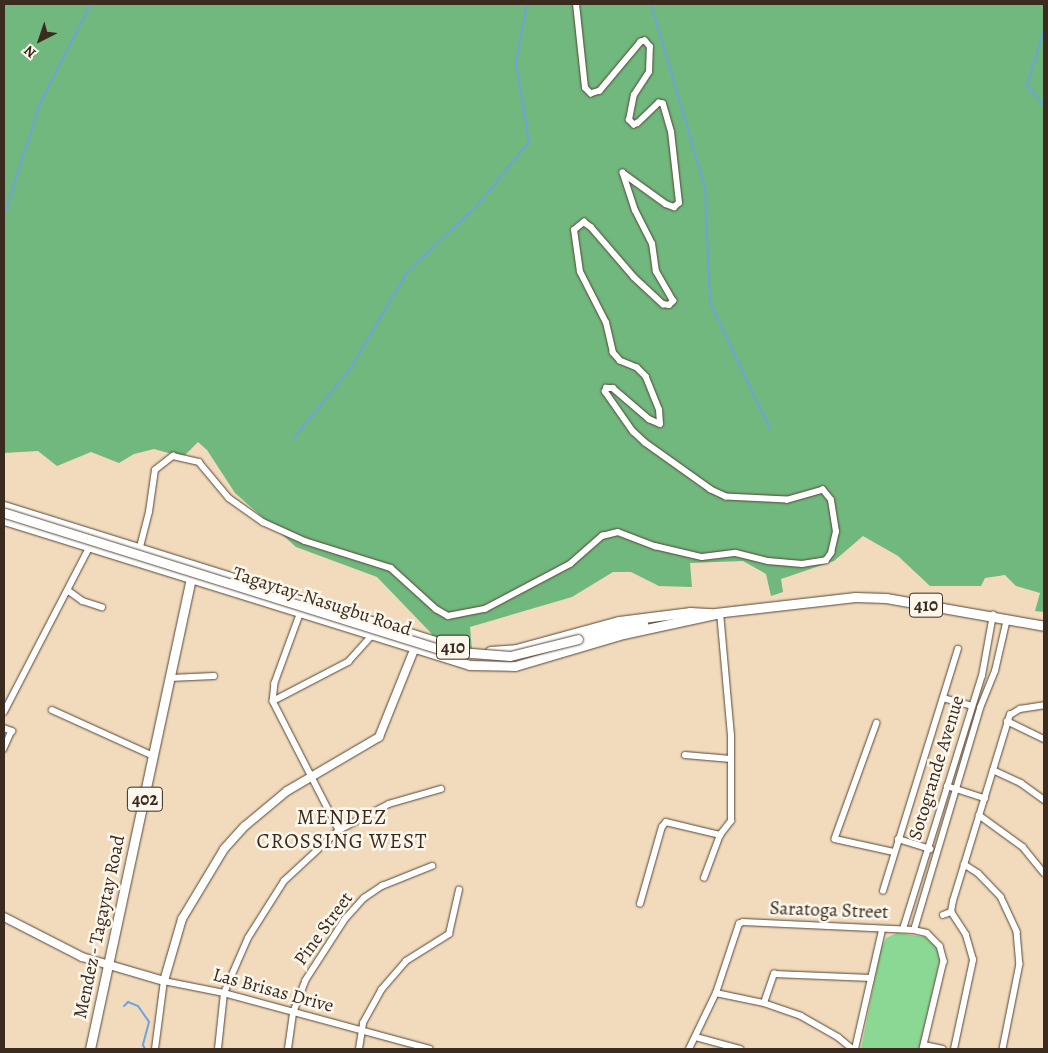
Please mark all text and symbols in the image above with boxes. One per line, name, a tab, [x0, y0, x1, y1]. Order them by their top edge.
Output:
north arrow	[15, 15, 65, 65]
text: N	[20, 41, 40, 62]
street label: Tagaytay-Nasugbu Road	[230, 562, 414, 642]
road number: 410	[908, 590, 944, 620]
road number: 410	[436, 632, 470, 662]
street label: Sotogrande Avenue	[904, 693, 970, 843]
road number: 402	[126, 784, 164, 814]
district label: MENDEZ CROSSING WEST	[255, 804, 429, 854]
street label: Mendez - Tagaytay Road	[69, 833, 131, 1021]
street label: Pine Street	[290, 888, 358, 970]
street label: Saratoga Street	[769, 898, 889, 924]
street label: Las Brisas Drive	[210, 964, 336, 1018]

